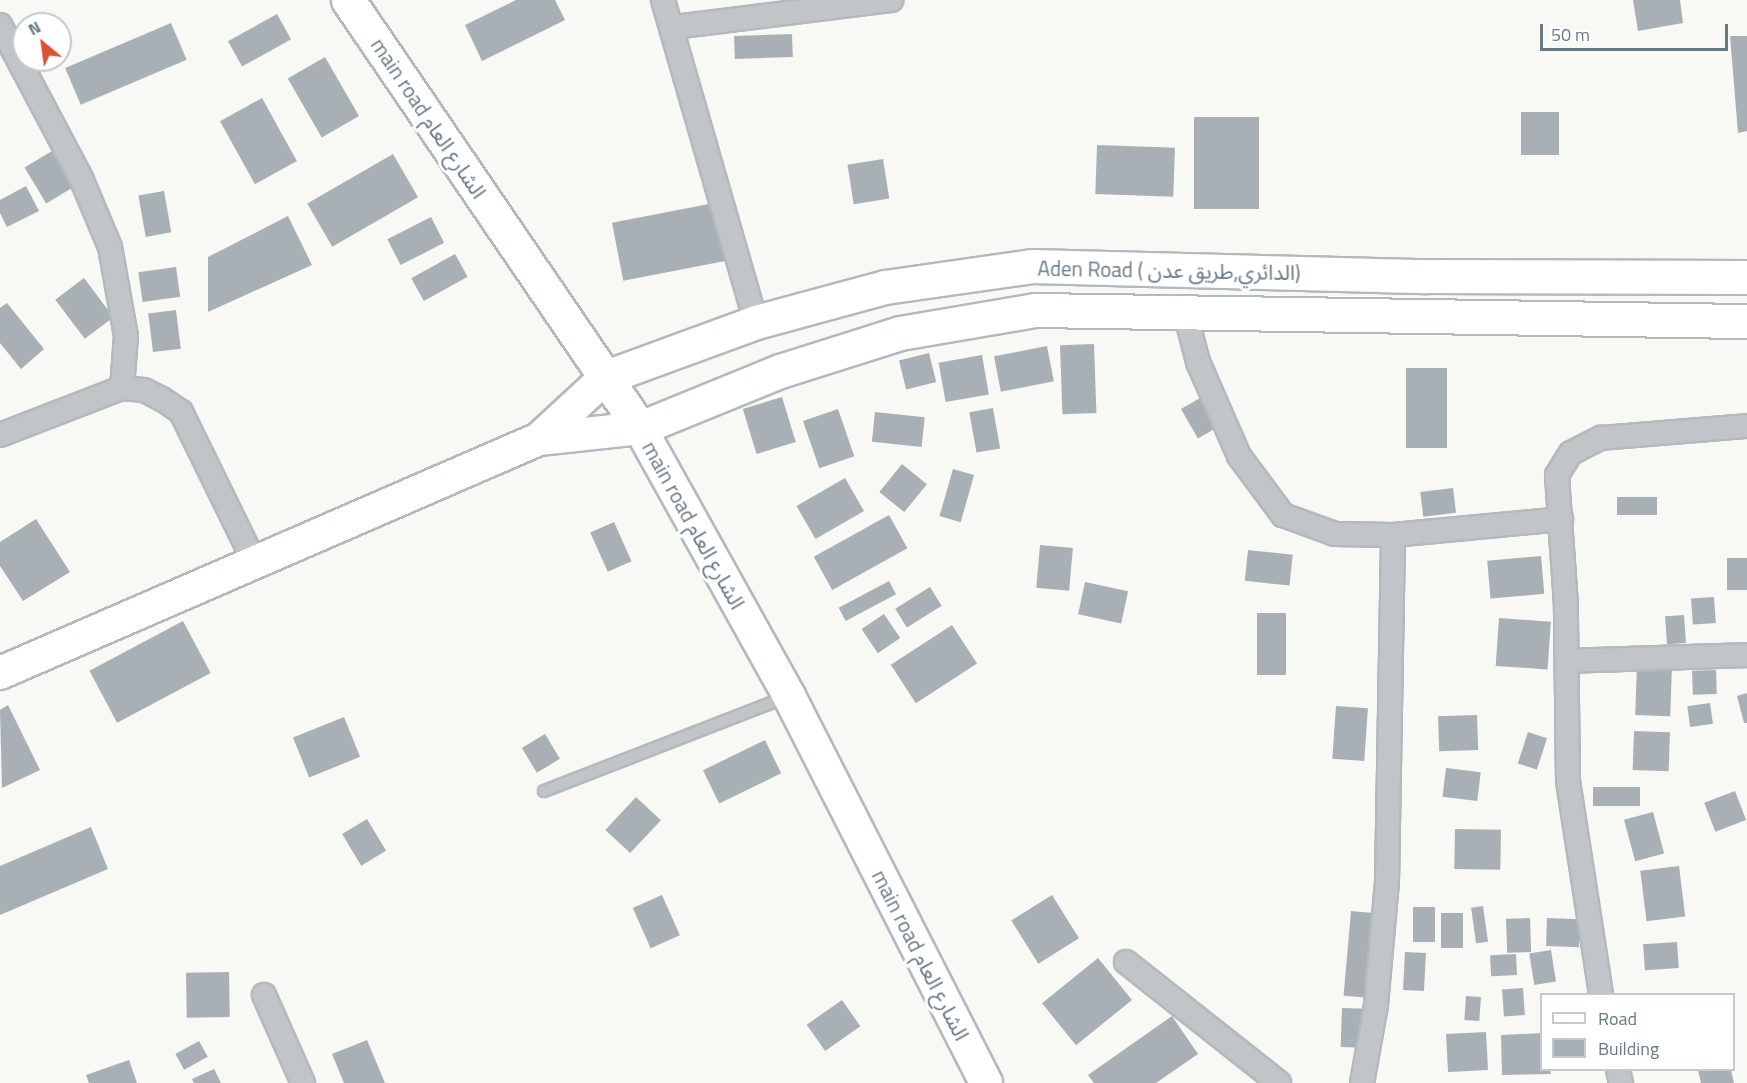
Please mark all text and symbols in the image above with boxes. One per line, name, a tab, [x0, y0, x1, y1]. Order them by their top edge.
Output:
north arrow	[12, 12, 72, 72]
scale bar	[1543, 12, 1730, 50]
text: N	[24, 15, 45, 41]
text: 50 m	[1551, 21, 1590, 48]
street label: main road الشارع العام	[366, 33, 492, 203]
street label: Aden Road ( الدائري,طريق عدن)	[1037, 255, 1301, 285]
street label: main road الشارع العام	[637, 437, 751, 613]
street label: main road الشارع العام	[867, 866, 975, 1044]
legend	[1540, 993, 1735, 1071]
text: Road	[1598, 1005, 1637, 1032]
text: Building	[1598, 1035, 1659, 1062]

